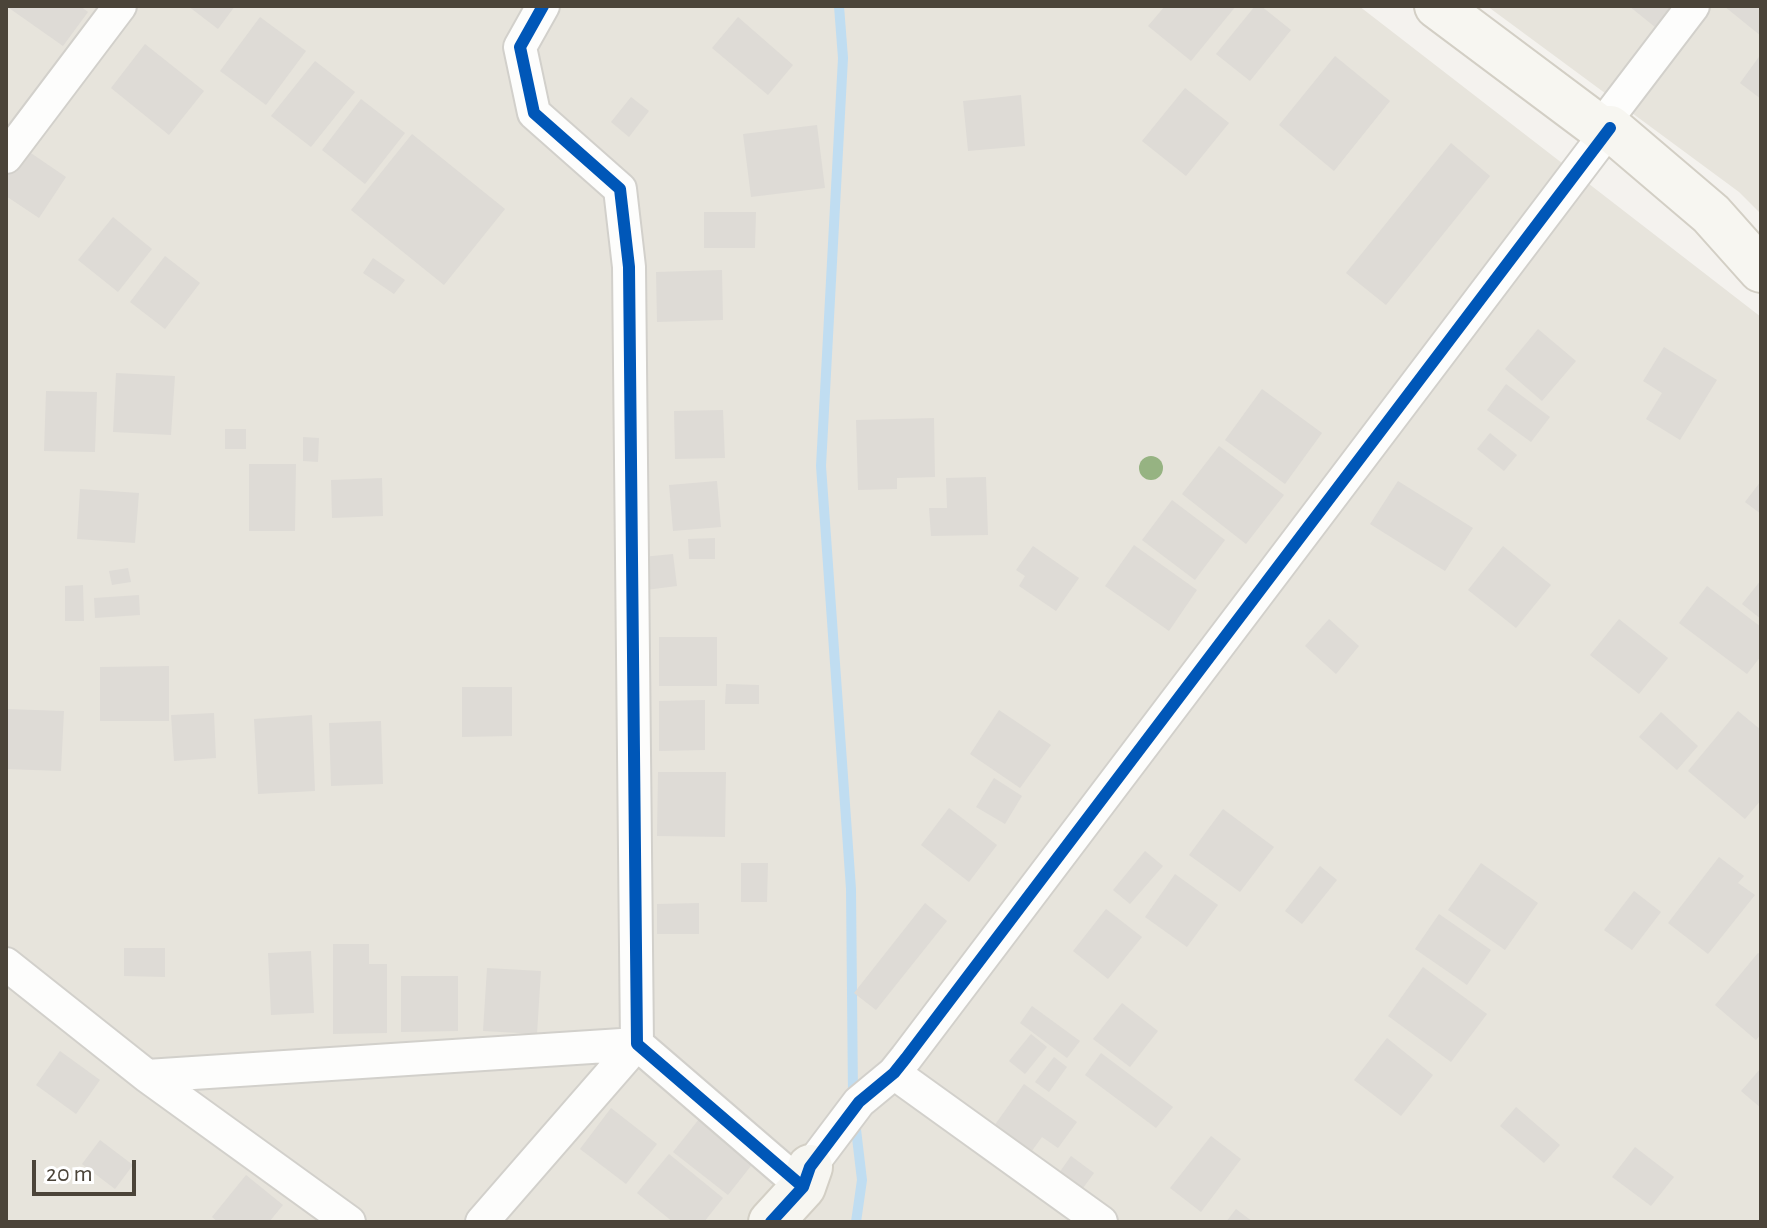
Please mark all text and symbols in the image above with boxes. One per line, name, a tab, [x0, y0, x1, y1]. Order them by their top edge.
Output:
scale bar	[36, 1144, 140, 1194]
text: 20 m	[46, 1162, 93, 1186]

